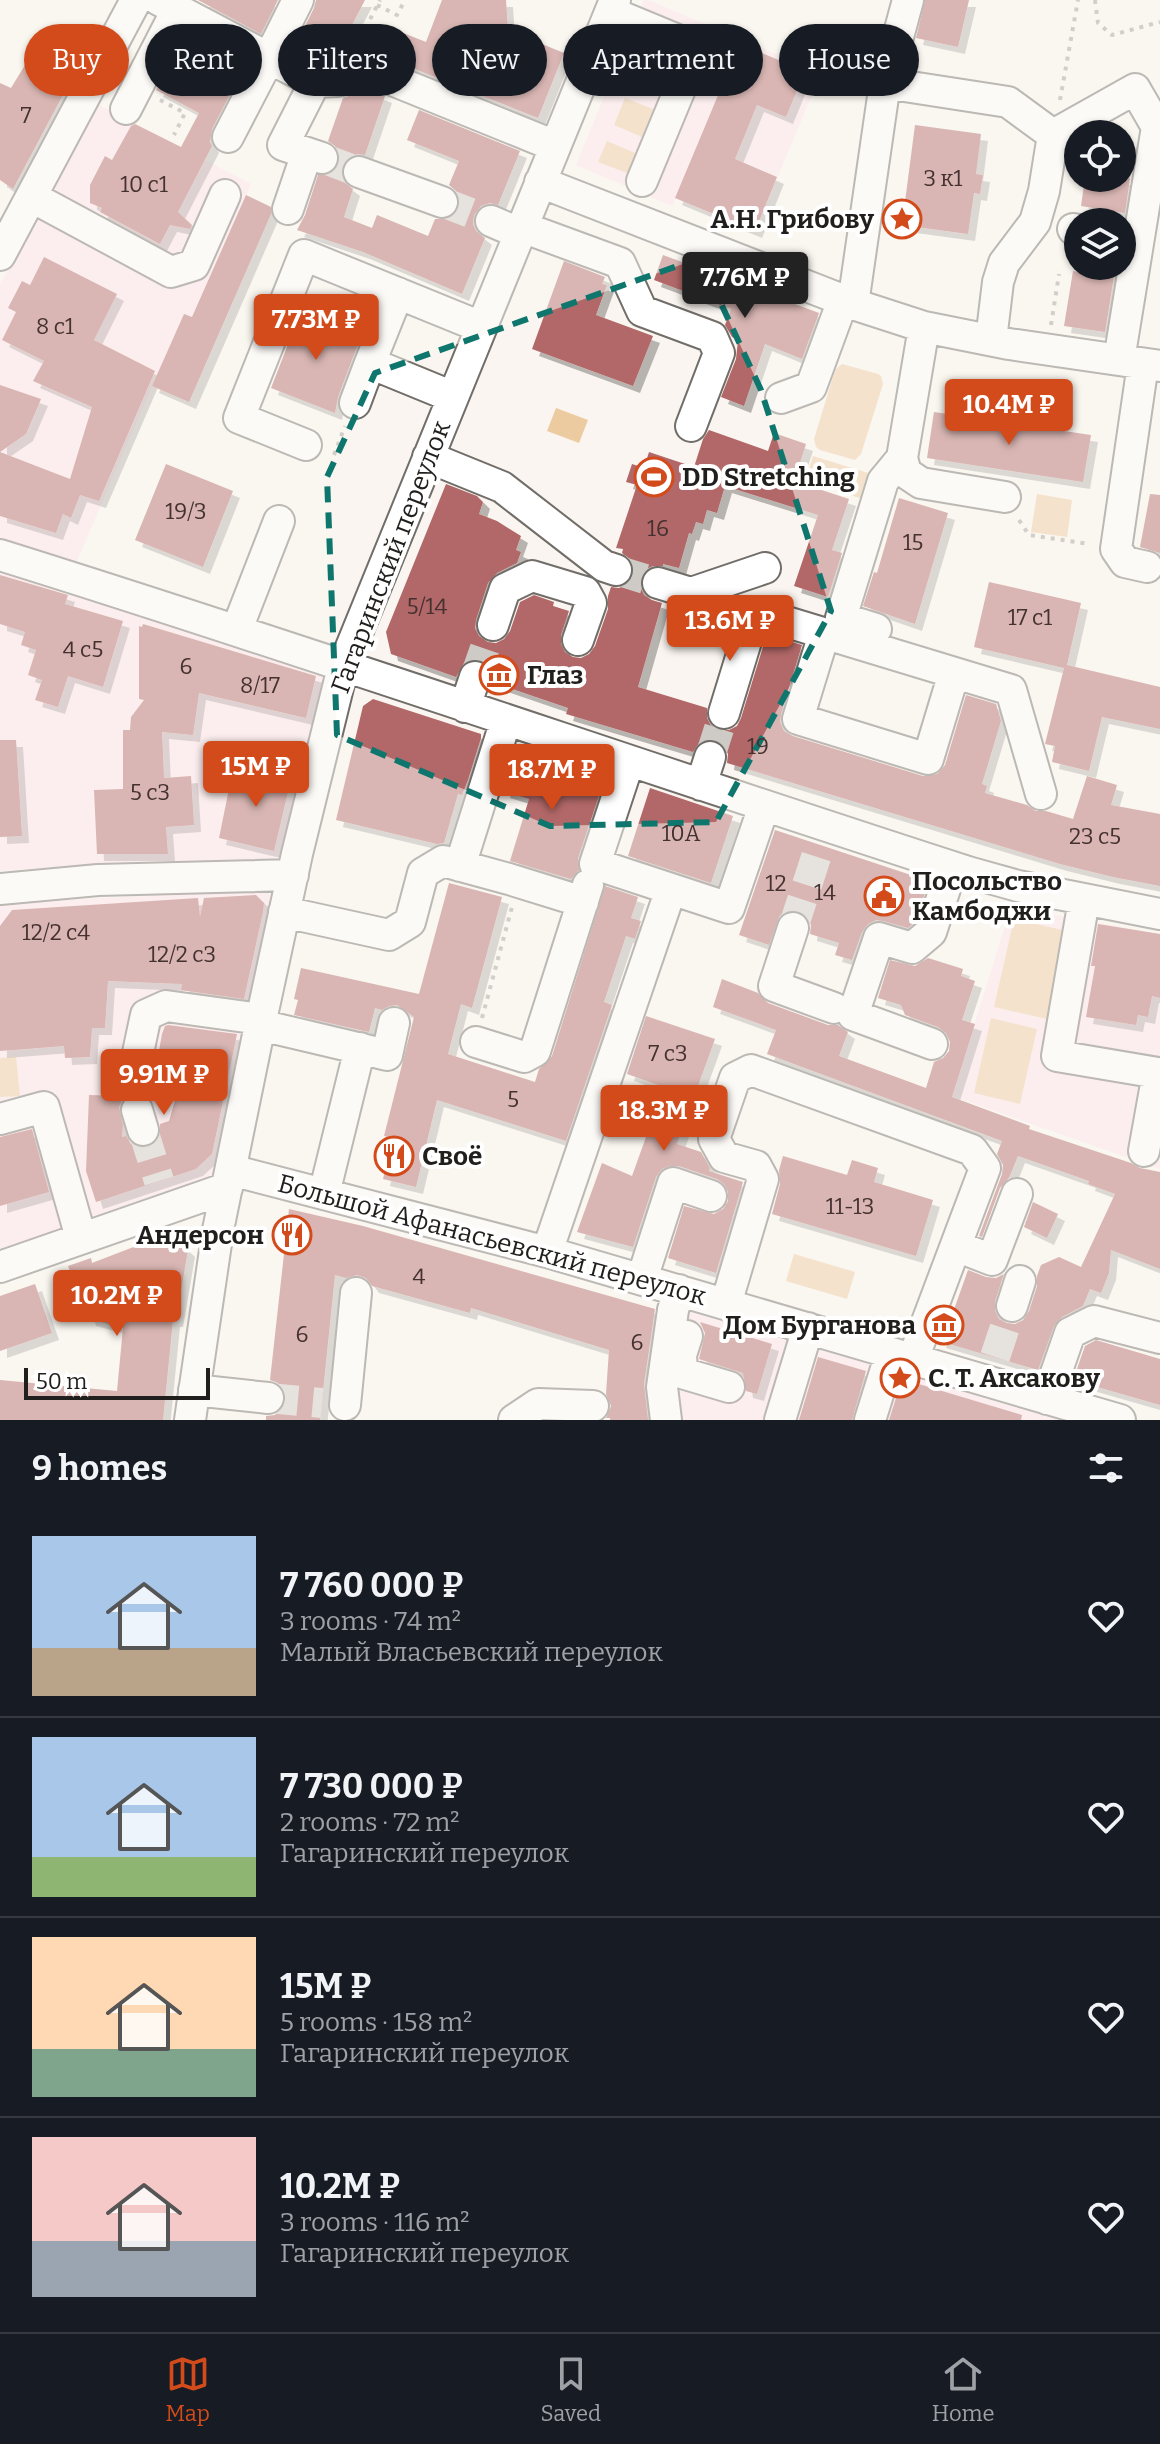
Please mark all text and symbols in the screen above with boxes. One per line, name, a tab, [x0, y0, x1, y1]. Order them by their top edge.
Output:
chip: Buy	[24, 24, 129, 96]
chip: Rent	[145, 24, 262, 96]
chip: Filters	[278, 24, 416, 96]
chip: New	[432, 24, 547, 96]
chip: Apartment	[563, 24, 763, 96]
chip: House	[779, 24, 919, 96]
house number: 7	[20, 102, 32, 129]
map controls	[1064, 120, 1136, 280]
button: locate	[1064, 120, 1136, 192]
house number: 3 к1	[924, 165, 962, 192]
house number: 10 с1	[120, 171, 168, 198]
place icon: А.Н. Грибову	[881, 198, 923, 240]
place label: А.Н. Грибову	[710, 204, 875, 235]
button: layers	[1064, 208, 1136, 280]
pin: 7.76M ₽	[671, 252, 819, 320]
text: 7.76M ₽	[700, 262, 790, 293]
pin: 7.73M ₽	[242, 294, 390, 362]
text: 7.73M ₽	[272, 304, 360, 335]
house number: 8 с1	[36, 313, 74, 340]
pin: 10.4M ₽	[935, 379, 1083, 447]
text: 10.4M ₽	[963, 389, 1055, 420]
street label: Гагаринский переулок	[325, 416, 458, 697]
sports icon: DD Stretching	[633, 456, 675, 498]
place label: DD Stretching	[682, 462, 855, 493]
house number: 19/3	[165, 498, 207, 525]
house number: 16	[647, 515, 669, 542]
house number: 15	[903, 529, 923, 556]
house number: 5/14	[407, 593, 447, 620]
pin: 13.6M ₽	[656, 595, 804, 663]
house number: 17 с1	[1008, 604, 1052, 631]
text: 13.6M ₽	[685, 605, 775, 636]
house number: 4 с5	[63, 636, 103, 663]
house number: 6	[180, 653, 192, 680]
museum icon: Глаз	[478, 654, 520, 696]
place label: Глаз	[527, 660, 583, 691]
house number: 8/17	[240, 672, 280, 699]
house number: 19	[747, 733, 769, 760]
pin: 15M ₽	[200, 741, 312, 809]
pin: 18.7M ₽	[478, 744, 626, 812]
text: 15M ₽	[221, 751, 291, 782]
text: 18.7M ₽	[508, 754, 596, 785]
house number: 5 с3	[130, 779, 170, 806]
house number: 10А	[662, 820, 701, 847]
house number: 23 с5	[1069, 823, 1121, 850]
place label: Посольство Камбоджи	[912, 866, 1062, 927]
house number: 12	[766, 870, 786, 897]
public building icon: Посольство Камбоджи	[863, 875, 905, 917]
house number: 14	[814, 879, 836, 906]
house number: 12/2 с4	[22, 919, 90, 946]
house number: 12/2 с3	[148, 941, 216, 968]
house number: 7 с3	[648, 1040, 688, 1067]
pin: 9.91M ₽	[90, 1049, 238, 1117]
text: 9.91M ₽	[119, 1059, 209, 1090]
pin: 18.3M ₽	[590, 1085, 738, 1153]
house number: 5	[507, 1086, 519, 1113]
text: 18.3M ₽	[619, 1095, 709, 1126]
restaurant icon: Своё	[373, 1135, 415, 1177]
place label: Своё	[422, 1141, 482, 1172]
street label: Большой Афанасьевский переулок	[274, 1168, 710, 1312]
house number: 11-13	[826, 1193, 874, 1220]
restaurant icon: Андерсон	[271, 1214, 313, 1256]
place label: Андерсон	[136, 1220, 264, 1251]
house number: 4	[413, 1263, 426, 1290]
pin: 10.2M ₽	[43, 1270, 191, 1338]
text: 10.2M ₽	[71, 1280, 163, 1311]
museum icon: Дом Бурганова	[923, 1304, 965, 1346]
place label: Дом Бурганова	[723, 1310, 916, 1341]
house number: 6	[296, 1321, 308, 1348]
house number: 6	[631, 1329, 643, 1356]
place icon: С. Т. Аксакову	[879, 1357, 921, 1399]
place label: С. Т. Аксакову	[928, 1363, 1101, 1394]
scale bar	[24, 1364, 210, 1400]
text: 50 m	[36, 1368, 87, 1395]
icon: filters	[1084, 1446, 1128, 1490]
text: 9 homes	[32, 1448, 167, 1489]
text: 7 760 000 ₽	[280, 1565, 463, 1606]
icon: home	[96, 1568, 192, 1664]
icon: heart	[1084, 1594, 1128, 1638]
text: 3 rooms · 74 m²	[280, 1606, 461, 1637]
text: Малый Власьевский переулок	[280, 1637, 663, 1668]
text: 7 730 000 ₽	[280, 1766, 463, 1807]
icon: home	[96, 1769, 192, 1865]
icon: heart	[1084, 1795, 1128, 1839]
text: 2 rooms · 72 m²	[280, 1807, 460, 1838]
text: Гагаринский переулок	[280, 1838, 569, 1869]
text: 15M ₽	[280, 1966, 371, 2007]
icon: home	[96, 1969, 192, 2065]
icon: heart	[1084, 1995, 1128, 2039]
text: 5 rooms · 158 m²	[280, 2007, 472, 2038]
text: Гагаринский переулок	[280, 2038, 569, 2069]
text: 10.2M ₽	[280, 2166, 400, 2207]
icon: home	[96, 2169, 192, 2265]
icon: heart	[1084, 2195, 1128, 2239]
text: 3 rooms · 116 m²	[280, 2207, 470, 2238]
text: Гагаринский переулок	[280, 2238, 569, 2269]
tab: Map	[165, 2352, 210, 2427]
tab: Saved	[541, 2352, 601, 2427]
tab: Home	[932, 2352, 995, 2427]

